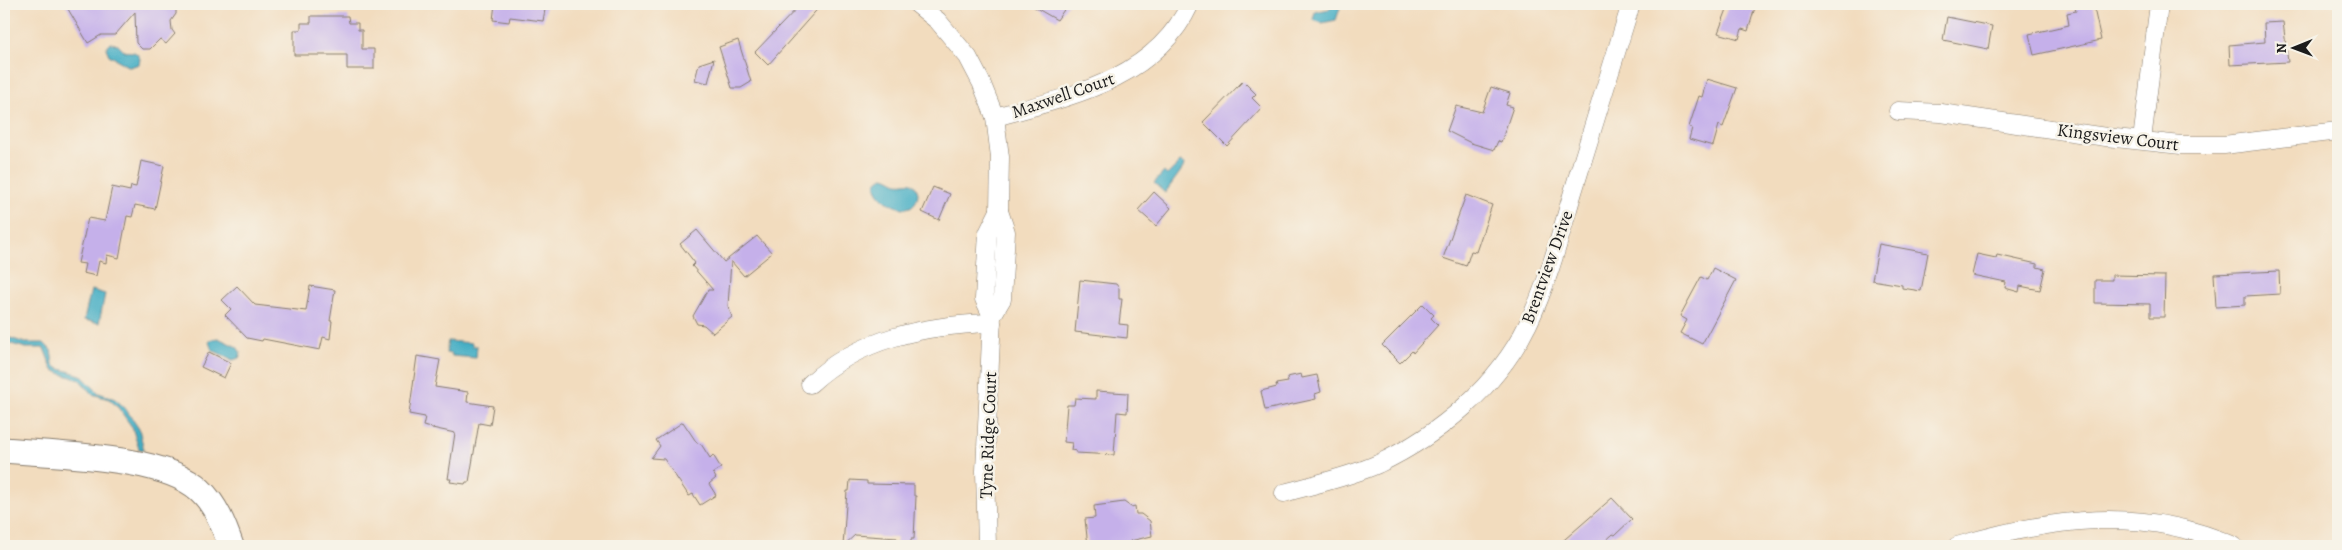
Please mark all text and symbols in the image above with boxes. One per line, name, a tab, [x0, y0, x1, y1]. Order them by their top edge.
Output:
north arrow	[2270, 22, 2320, 72]
text: N	[2272, 43, 2291, 53]
street label: Maxwell Court	[1008, 66, 1118, 124]
street label: Kingsview Court	[2056, 118, 2180, 156]
street label: Brentview Drive	[1515, 207, 1579, 327]
street label: Tyne Ridge Court	[974, 371, 1002, 499]

